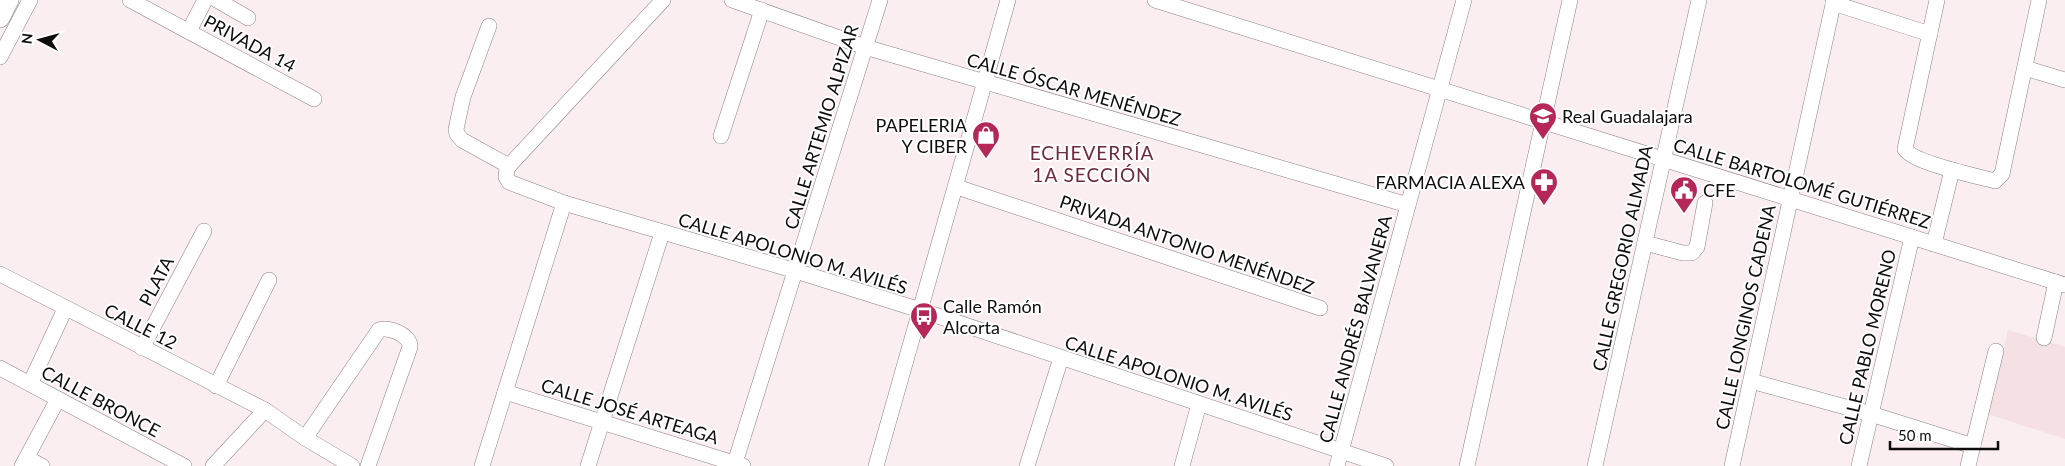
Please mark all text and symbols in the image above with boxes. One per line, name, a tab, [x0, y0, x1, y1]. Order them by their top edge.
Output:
street label: PRIVADA 14	[200, 10, 300, 76]
north arrow	[15, 15, 65, 65]
street label: CALLE ARTEMIO ALPIZAR	[779, 21, 863, 232]
text: N	[18, 32, 36, 45]
street label: CALLE ÓSCAR MENÉNDEZ	[964, 48, 1184, 130]
school or university icon: Real Guadalajara	[1528, 101, 1558, 140]
place label: Real Guadalajara	[1562, 105, 1693, 127]
place label: PAPELERIA Y CIBER	[876, 114, 968, 157]
shop icon: PAPELERIA Y CIBER	[971, 120, 1001, 159]
street label: CALLE BARTOLOMÉ GUTIÉRREZ	[1671, 133, 1933, 233]
district label: ECHEVERRÍA 1A SECCIÓN	[1030, 141, 1154, 186]
street label: CALLE GREGORIO ALMADA	[1587, 142, 1657, 373]
pharmacy icon: FARMACIA ALEXA	[1529, 167, 1559, 206]
place label: FARMACIA ALEXA	[1375, 171, 1526, 193]
public building icon: CFE	[1669, 175, 1699, 214]
place label: CFE	[1703, 179, 1736, 201]
street label: PRIVADA ANTONIO MENÉNDEZ	[1057, 190, 1317, 298]
street label: CALLE LONGINOS CADENA	[1710, 202, 1780, 431]
street label: CALLE APOLONIO M. AVILÉS	[676, 208, 910, 298]
street label: CALLE ANDRÉS BALVANERA	[1314, 212, 1396, 445]
street label: CALLE PABLO MORENO	[1834, 247, 1900, 447]
street label: PLATA	[134, 252, 178, 309]
place label: Calle Ramón Alcorta	[943, 295, 1042, 338]
street label: CALLE 12	[101, 298, 181, 354]
bus stop icon: Calle Ramón Alcorta	[909, 301, 939, 340]
street label: CALLE APOLONIO M. AVILÉS	[1062, 331, 1296, 425]
street label: CALLE BRONCE	[38, 361, 164, 441]
street label: CALLE JOSÉ ARTEAGA	[539, 374, 722, 449]
scale bar	[1890, 418, 1998, 450]
text: 50 m	[1898, 426, 1932, 444]

